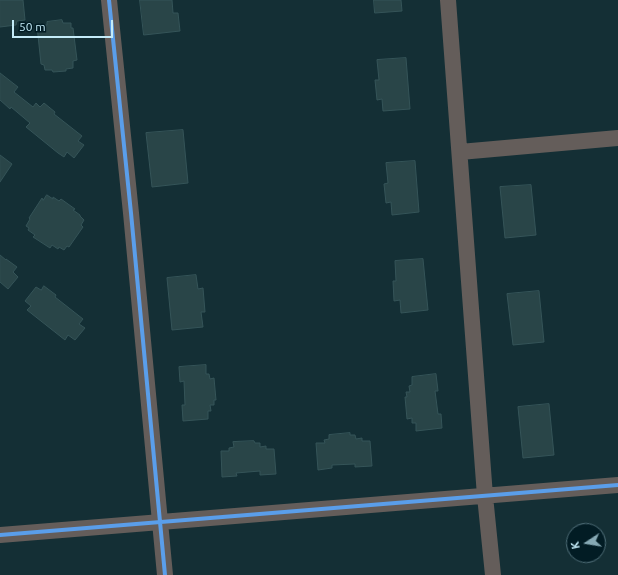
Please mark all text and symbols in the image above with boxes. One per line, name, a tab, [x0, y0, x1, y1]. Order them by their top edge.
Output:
scale bar	[14, 12, 115, 38]
text: 50 m	[19, 20, 46, 33]
north arrow	[566, 523, 606, 563]
text: K	[569, 540, 582, 550]

